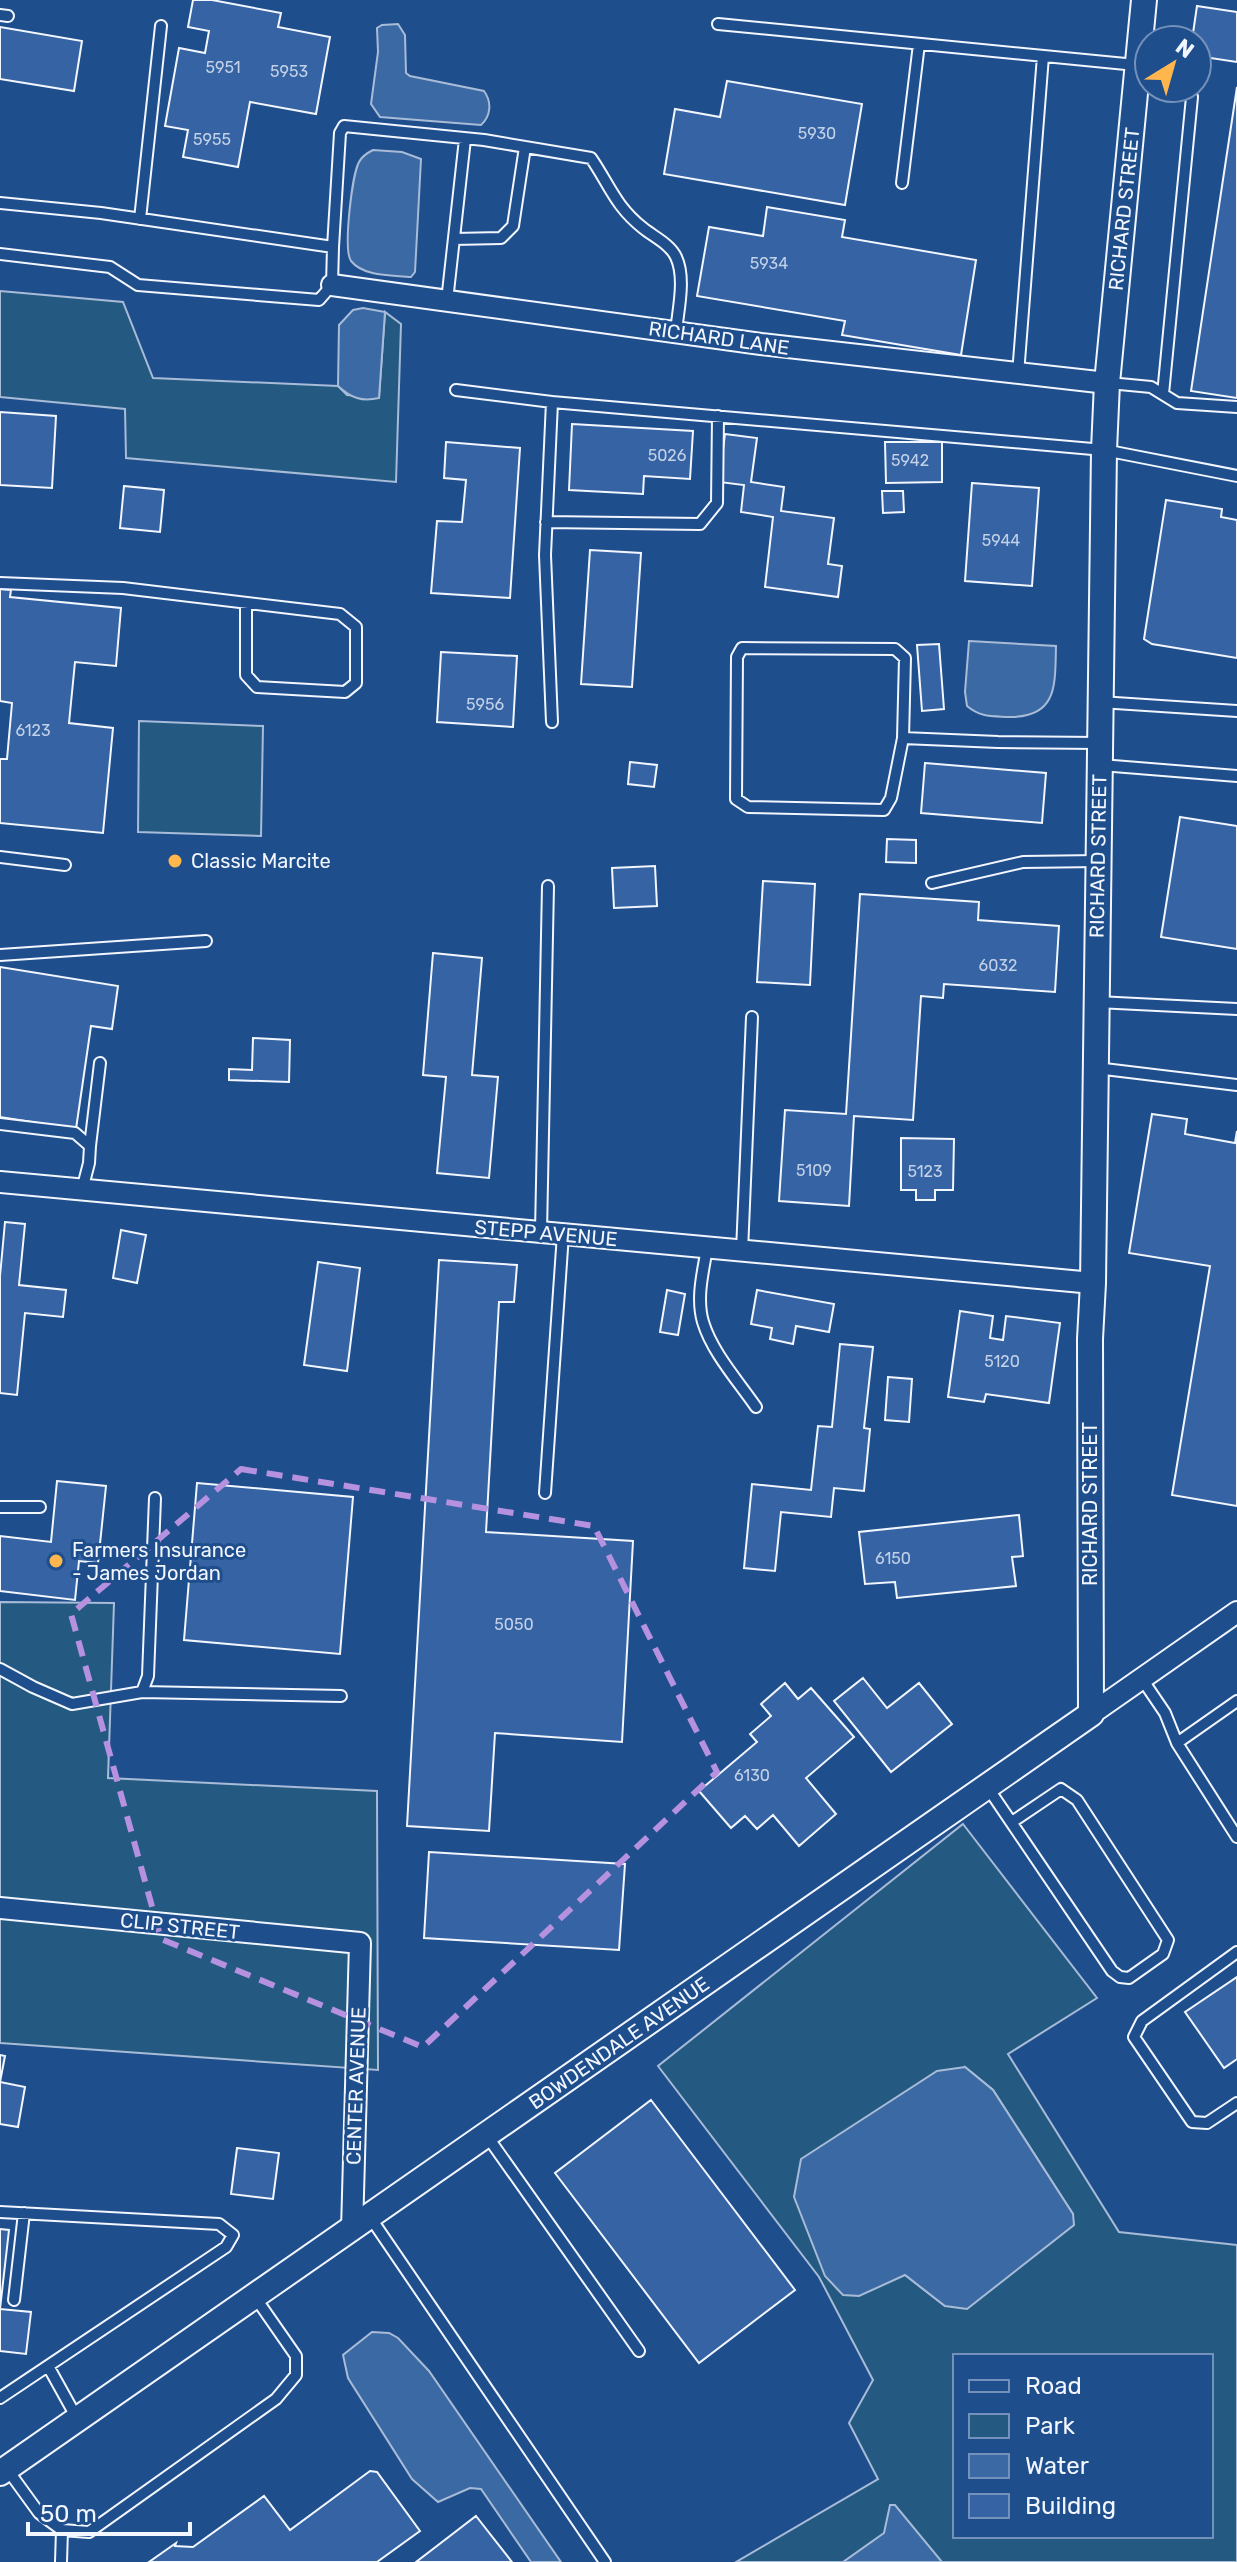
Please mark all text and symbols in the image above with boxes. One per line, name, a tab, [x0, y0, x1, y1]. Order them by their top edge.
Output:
north arrow	[1133, 24, 1213, 104]
text: N	[1170, 33, 1199, 64]
house number: 5951	[205, 58, 241, 77]
house number: 5953	[270, 62, 308, 81]
house number: 5930	[798, 124, 836, 143]
street label: RICHARD STREET	[1103, 126, 1145, 292]
house number: 5955	[193, 130, 231, 149]
house number: 5934	[750, 254, 788, 273]
street label: RICHARD LANE	[647, 316, 791, 360]
house number: 5026	[648, 446, 687, 465]
house number: 5942	[891, 451, 929, 470]
house number: 5944	[982, 531, 1020, 550]
house number: 5956	[466, 695, 504, 714]
house number: 6123	[15, 721, 51, 740]
street label: RICHARD STREET	[1085, 773, 1111, 938]
place label: Classic Marcite	[191, 849, 331, 873]
marker: Classic Marcite	[166, 852, 184, 870]
house number: 6032	[979, 956, 1017, 975]
house number: 5109	[796, 1161, 832, 1180]
house number: 5123	[907, 1162, 943, 1181]
street label: STEPP AVENUE	[474, 1215, 618, 1251]
house number: 5120	[984, 1352, 1020, 1371]
street label: RICHARD STREET	[1078, 1422, 1102, 1586]
place label: Farmers Insurance - James Jordan	[72, 1538, 246, 1585]
house number: 6150	[875, 1549, 911, 1568]
marker: Farmers Insurance - James Jordan	[47, 1552, 65, 1570]
house number: 5050	[494, 1615, 534, 1634]
house number: 6130	[734, 1766, 770, 1785]
street label: CLIP STREET	[119, 1908, 241, 1944]
street label: BOWDENDALE AVENUE	[524, 1972, 714, 2114]
street label: CENTER AVENUE	[341, 2007, 371, 2165]
legend	[953, 2354, 1213, 2538]
text: Road	[1025, 2372, 1082, 2400]
text: Park	[1025, 2412, 1076, 2440]
text: Water	[1025, 2452, 1089, 2480]
scale bar	[28, 2486, 190, 2536]
text: Building	[1025, 2492, 1116, 2520]
text: 50 m	[40, 2500, 97, 2528]

